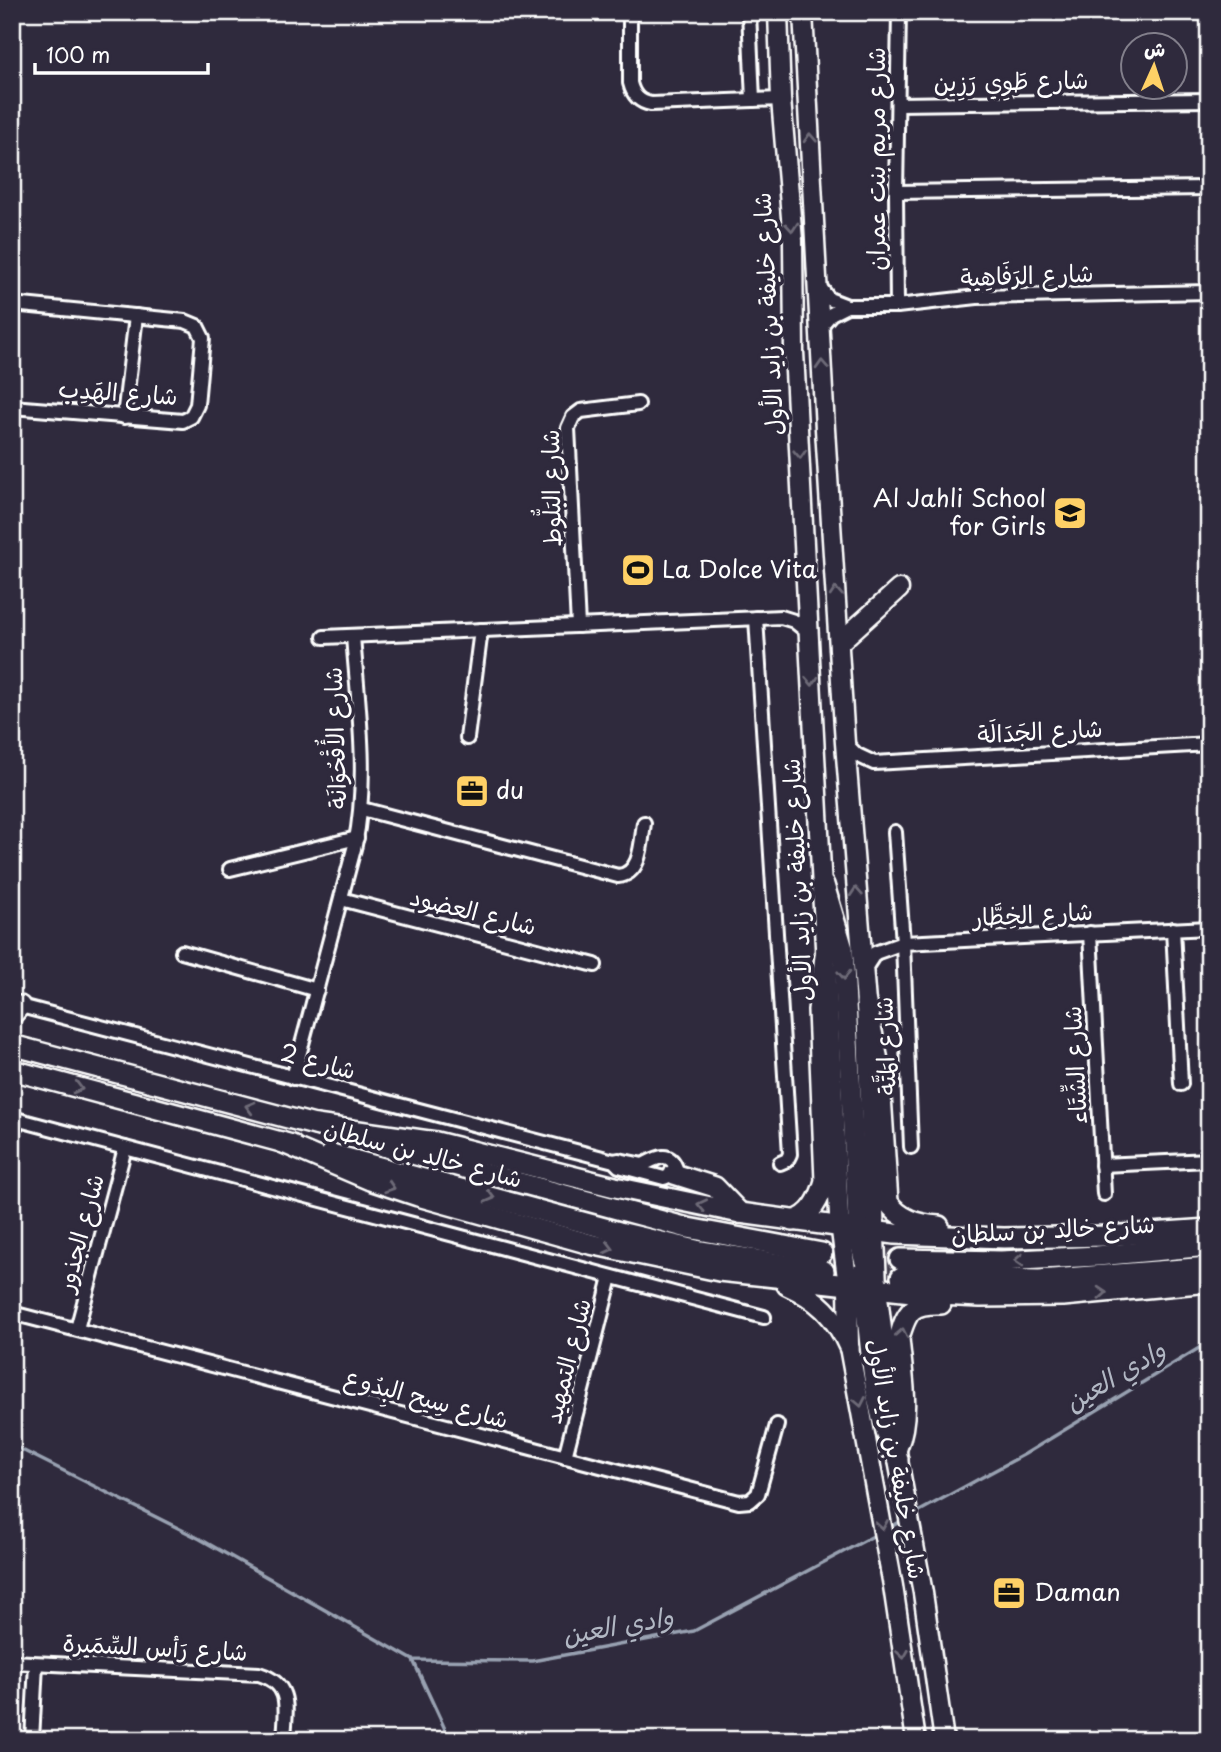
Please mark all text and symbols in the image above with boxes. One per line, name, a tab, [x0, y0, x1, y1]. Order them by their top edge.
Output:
scale bar	[35, 32, 208, 76]
north arrow	[1120, 32, 1190, 102]
text: ش	[1144, 33, 1166, 63]
text: 100 m	[46, 38, 110, 70]
street label: شارع مريم بنت عمران	[857, 47, 895, 271]
street label: شارع طَوِي رَزِين	[933, 61, 1089, 102]
one-way arrow	[802, 132, 817, 143]
street label: شارع خليفة بن زايد الأول	[743, 192, 792, 437]
one-way arrow	[784, 222, 799, 233]
street label: شارع الرَفَاهِية	[960, 254, 1094, 295]
one-way arrow	[814, 359, 829, 370]
street label: شارع الهَدِب	[57, 369, 179, 414]
street label: شارع البَلُّوط	[528, 429, 570, 547]
one-way arrow	[793, 449, 808, 460]
place label: Al Jahli School for Girls	[873, 479, 1046, 543]
school or university icon: Al Jahli School for Girls	[1051, 494, 1089, 532]
place label: La Dolce Vita	[662, 550, 817, 586]
sports icon: La Dolce Vita	[619, 551, 657, 589]
one-way arrow	[829, 586, 844, 597]
street label: شارع الأُقْحُوَانَة	[312, 666, 355, 810]
one-way arrow	[805, 676, 820, 687]
street label: شارع الجَدَالَة	[976, 709, 1104, 752]
street label: شارع خليفة بن زايد الأول	[772, 758, 821, 1003]
place label: du	[496, 771, 524, 807]
office icon: du	[453, 772, 491, 810]
street label: شارع العضود	[406, 877, 540, 944]
one-way arrow	[849, 886, 864, 897]
street label: شارع الخِطَّار	[970, 892, 1094, 935]
one-way arrow	[837, 969, 852, 980]
street label: شارع المَتَّة	[864, 996, 905, 1096]
street label: شارع الشِّتَاء	[1053, 1005, 1096, 1125]
street label: شارع 2	[277, 1033, 360, 1088]
one-way arrow	[72, 1080, 84, 1094]
one-way arrow	[244, 1101, 256, 1116]
street label: شارع خالِد بن سلطان	[320, 1108, 527, 1197]
street label: شارع الجذور	[46, 1170, 113, 1298]
one-way arrow	[384, 1178, 396, 1193]
one-way arrow	[483, 1188, 495, 1203]
one-way arrow	[696, 1199, 708, 1214]
street label: شارع خالِد بن سلطان	[950, 1205, 1156, 1252]
one-way arrow	[603, 1240, 615, 1254]
one-way arrow	[1013, 1252, 1024, 1267]
one-way arrow	[1097, 1286, 1108, 1301]
street label: شارع التمهيد	[533, 1294, 600, 1427]
one-way arrow	[893, 1327, 908, 1339]
water label: وادي العين	[1056, 1329, 1173, 1421]
street label: شارع خليفة بن زايد الأول	[858, 1336, 937, 1582]
street label: شارع سِيح البِدُوع	[339, 1358, 513, 1439]
one-way arrow	[851, 1396, 866, 1408]
one-way arrow	[874, 1519, 889, 1531]
place label: Daman	[1034, 1573, 1121, 1609]
office icon: Daman	[990, 1574, 1028, 1612]
water label: وادي العين	[559, 1596, 676, 1654]
street label: شارع رَأس السِّمَيرة	[62, 1623, 248, 1670]
one-way arrow	[895, 1648, 910, 1660]

